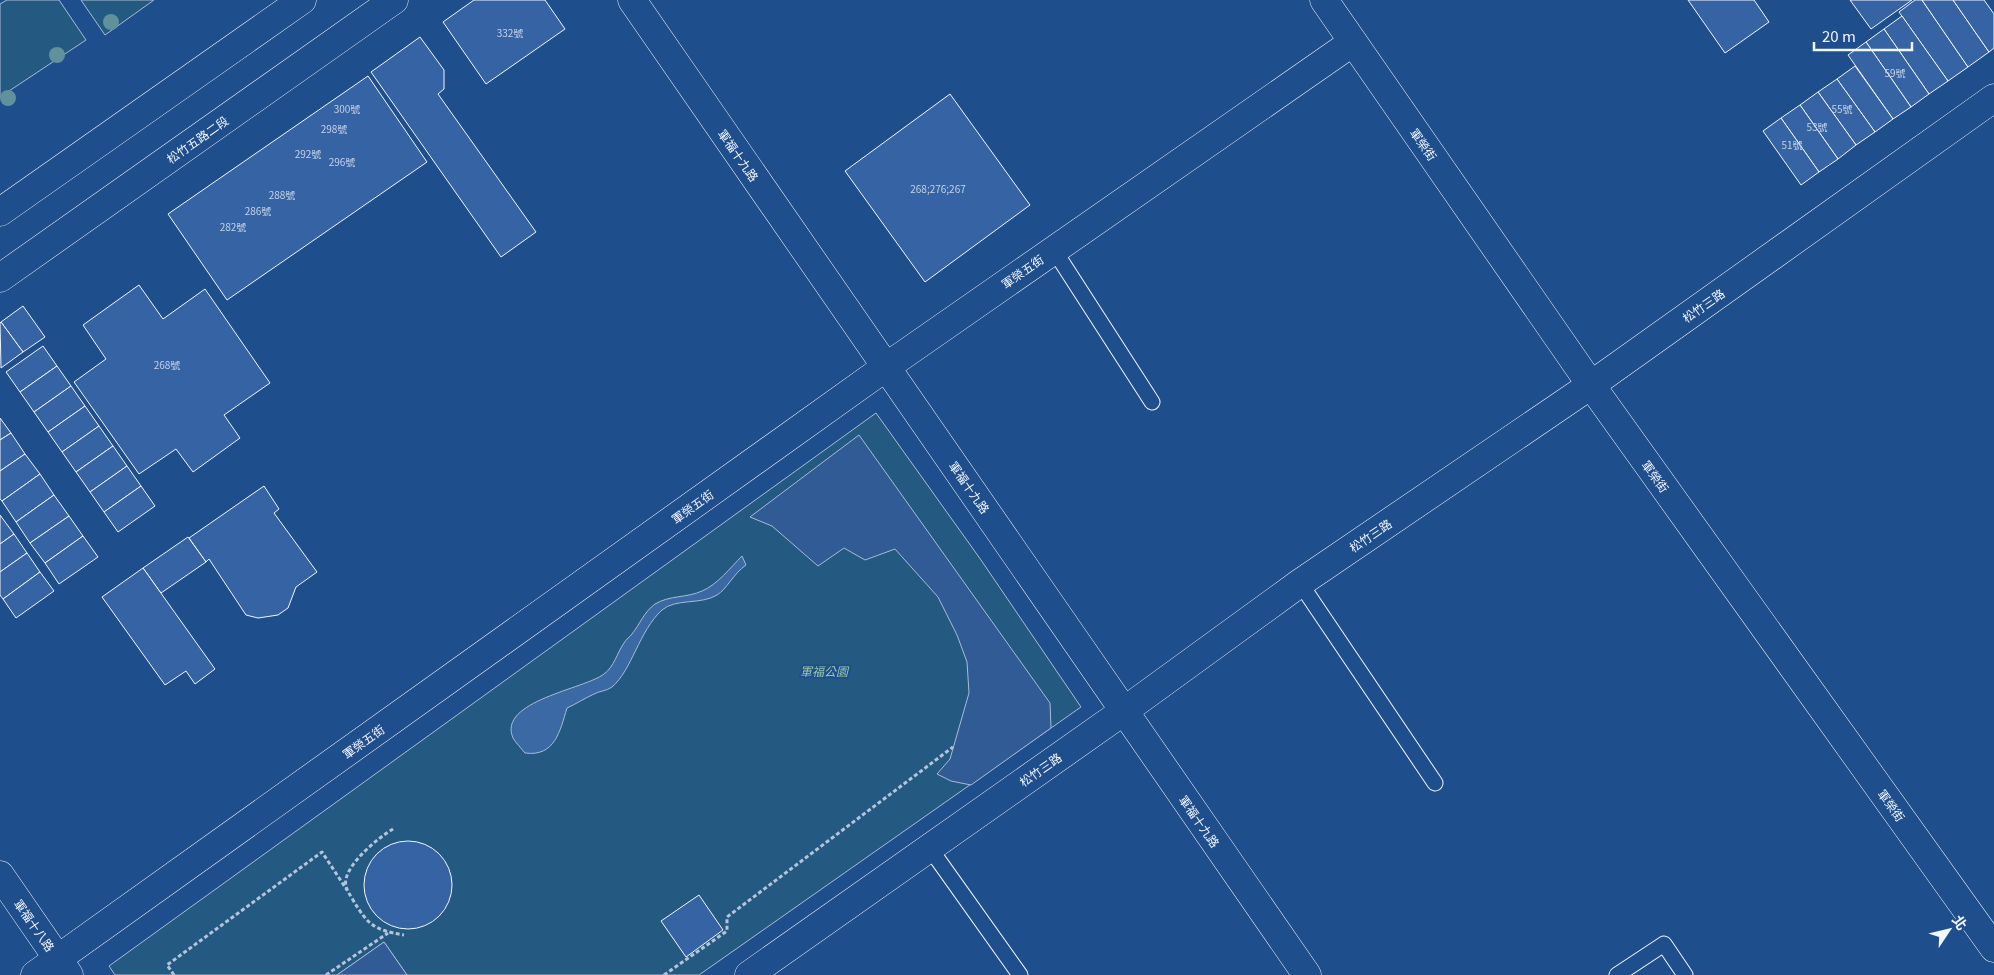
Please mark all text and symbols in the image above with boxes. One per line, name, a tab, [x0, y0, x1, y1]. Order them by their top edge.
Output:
scale bar	[1814, 20, 1912, 52]
house number: 332號	[497, 25, 523, 40]
text: 20 m	[1822, 25, 1856, 46]
house number: 59號	[1884, 65, 1906, 80]
house number: 300號	[334, 101, 360, 116]
house number: 55號	[1831, 101, 1853, 116]
street label: 松竹五路二段	[163, 111, 231, 167]
house number: 53號	[1806, 119, 1828, 134]
house number: 298號	[321, 121, 347, 136]
street label: 軍榮街	[1407, 124, 1441, 164]
street label: 軍福十九路	[715, 126, 763, 184]
house number: 51號	[1781, 137, 1803, 152]
house number: 292號	[295, 146, 321, 161]
house number: 296號	[329, 154, 355, 169]
house number: 268;276;267	[910, 181, 966, 196]
house number: 288號	[269, 187, 295, 202]
house number: 286號	[245, 203, 271, 218]
house number: 282號	[220, 219, 246, 234]
street label: 軍榮五街	[997, 250, 1047, 292]
street label: 松竹三路	[1678, 284, 1728, 326]
house number: 268號	[154, 357, 180, 372]
street label: 軍榮街	[1639, 456, 1673, 496]
street label: 軍福十九路	[946, 458, 994, 516]
street label: 軍榮五街	[668, 485, 716, 527]
street label: 松竹三路	[1345, 515, 1395, 555]
park label: 軍福公園	[800, 662, 850, 679]
street label: 軍榮五街	[339, 720, 387, 762]
street label: 松竹三路	[1015, 748, 1065, 790]
street label: 軍榮街	[1875, 785, 1909, 825]
street label: 軍福十九路	[1176, 792, 1224, 850]
street label: 軍福十八路	[11, 896, 59, 954]
north arrow	[1924, 905, 1974, 955]
text: 北	[1948, 911, 1973, 933]

